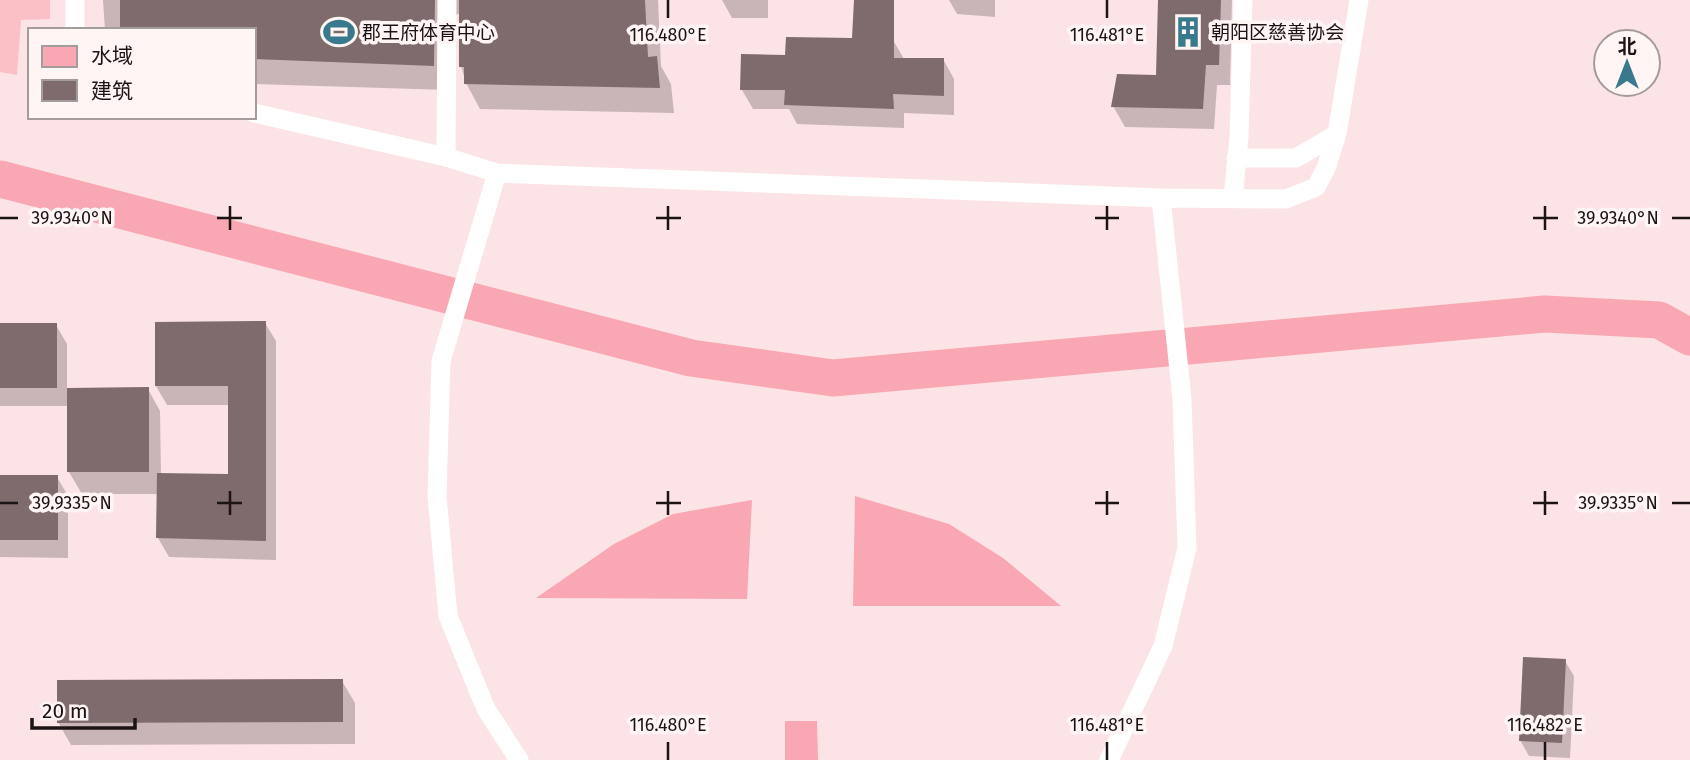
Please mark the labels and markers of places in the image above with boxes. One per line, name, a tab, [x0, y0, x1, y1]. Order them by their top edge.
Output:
sports icon: 郡王府体育中心	[322, 15, 356, 49]
building icon: 朝阳区慈善协会	[1171, 15, 1205, 49]
place label: 郡王府体育中心	[362, 21, 495, 44]
place label: 朝阳区慈善协会	[1211, 21, 1344, 44]

